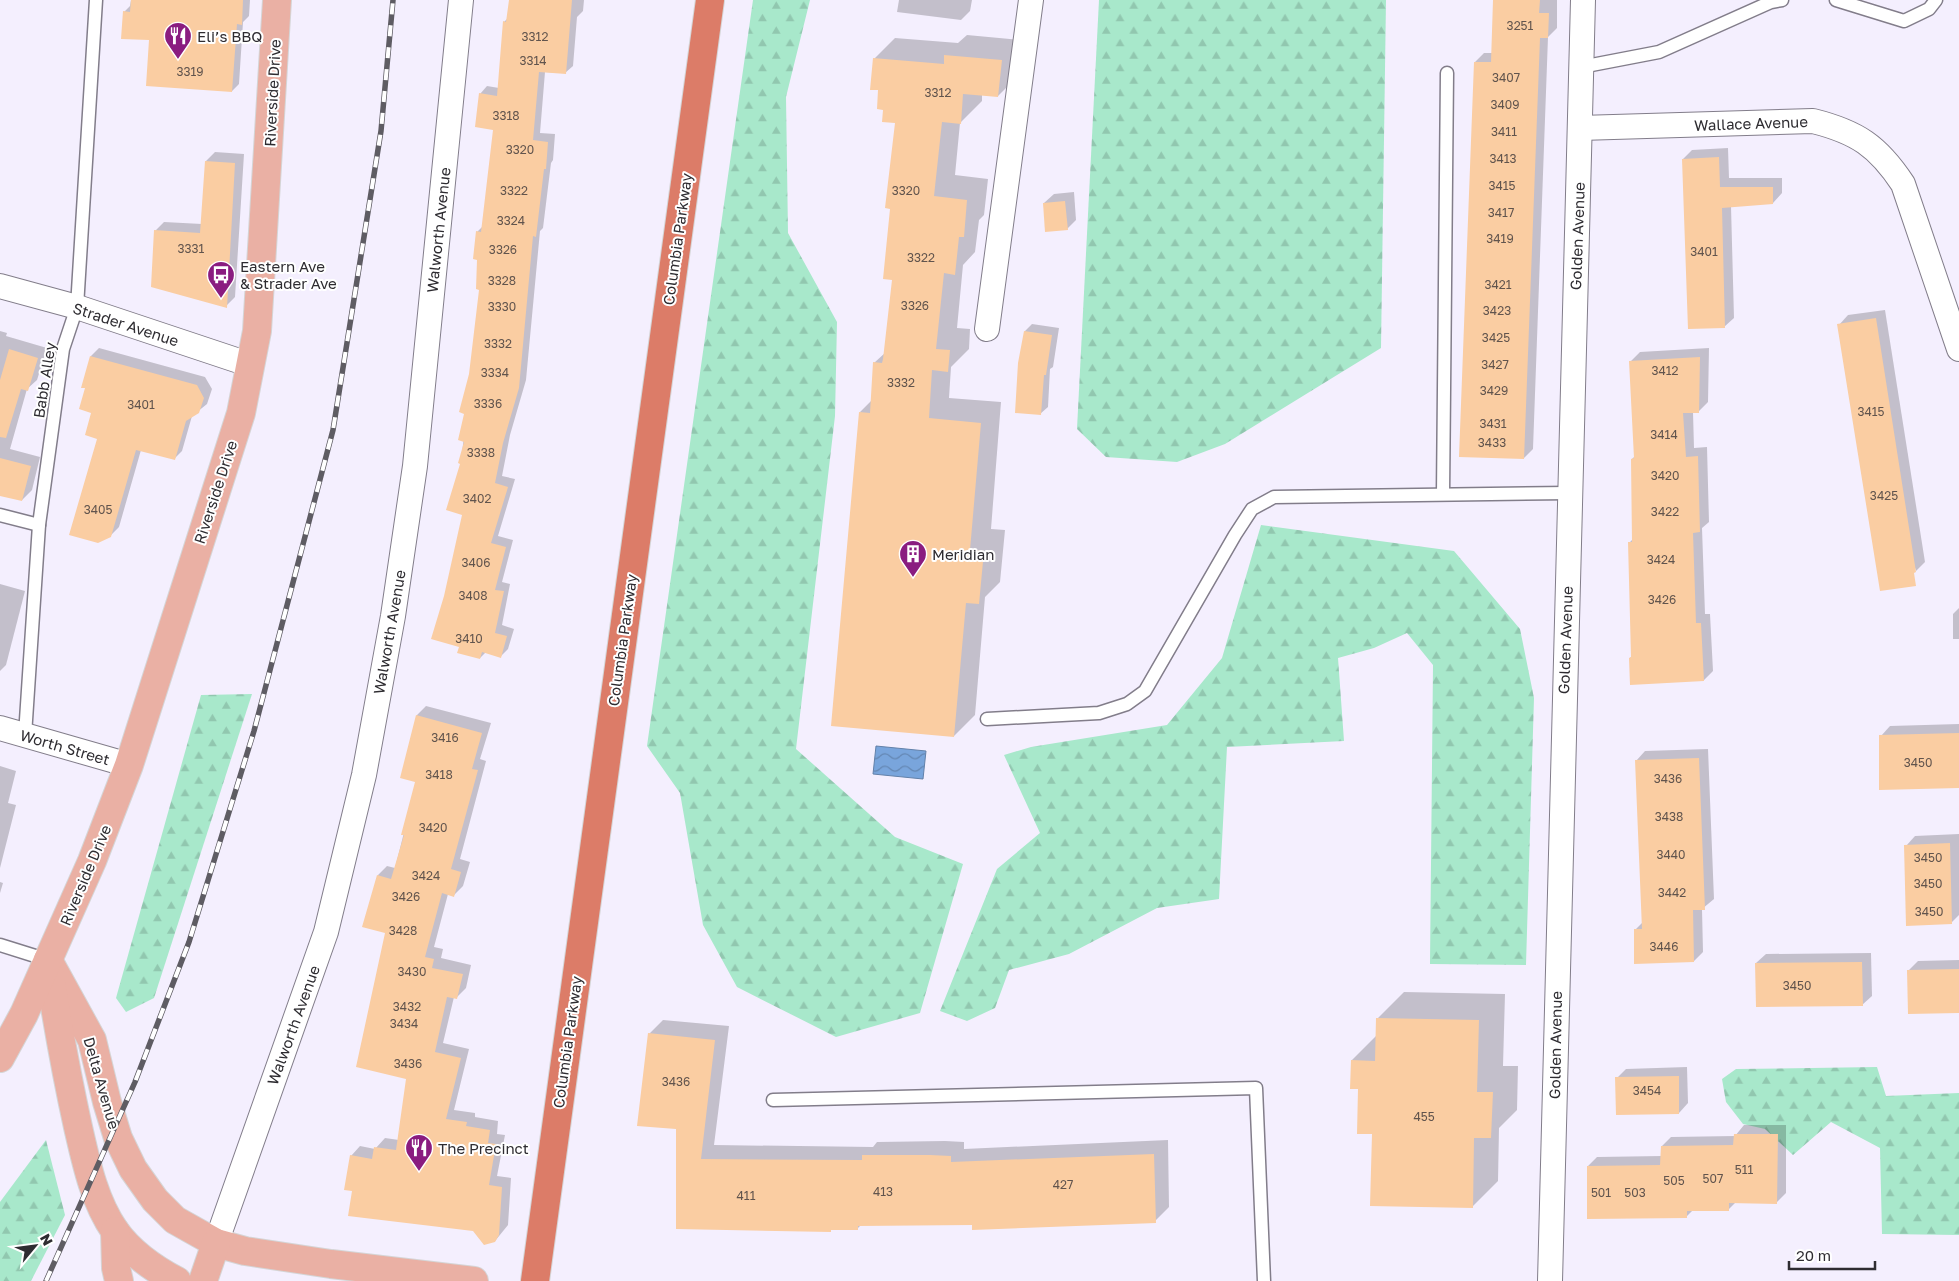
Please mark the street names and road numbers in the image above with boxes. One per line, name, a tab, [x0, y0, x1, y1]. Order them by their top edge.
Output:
street label: Riverside Drive	[260, 38, 284, 147]
street label: Wallace Avenue	[1694, 112, 1809, 134]
street label: Walworth Avenue	[422, 166, 454, 294]
street label: Columbia Parkway	[659, 171, 695, 306]
street label: Golden Avenue	[1566, 181, 1588, 290]
street label: Strader Avenue	[71, 298, 181, 350]
street label: Babb Alley	[29, 340, 59, 419]
street label: Riverside Drive	[190, 438, 240, 546]
street label: Walworth Avenue	[369, 568, 409, 696]
street label: Columbia Parkway	[604, 572, 640, 707]
street label: Golden Avenue	[1554, 585, 1576, 694]
street label: Worth Street	[18, 726, 112, 768]
street label: Riverside Drive	[56, 822, 114, 928]
street label: Walworth Avenue	[263, 962, 323, 1087]
street label: Columbia Parkway	[549, 974, 585, 1109]
street label: Golden Avenue	[1545, 991, 1565, 1099]
street label: Delta Avenue	[80, 1035, 124, 1131]

